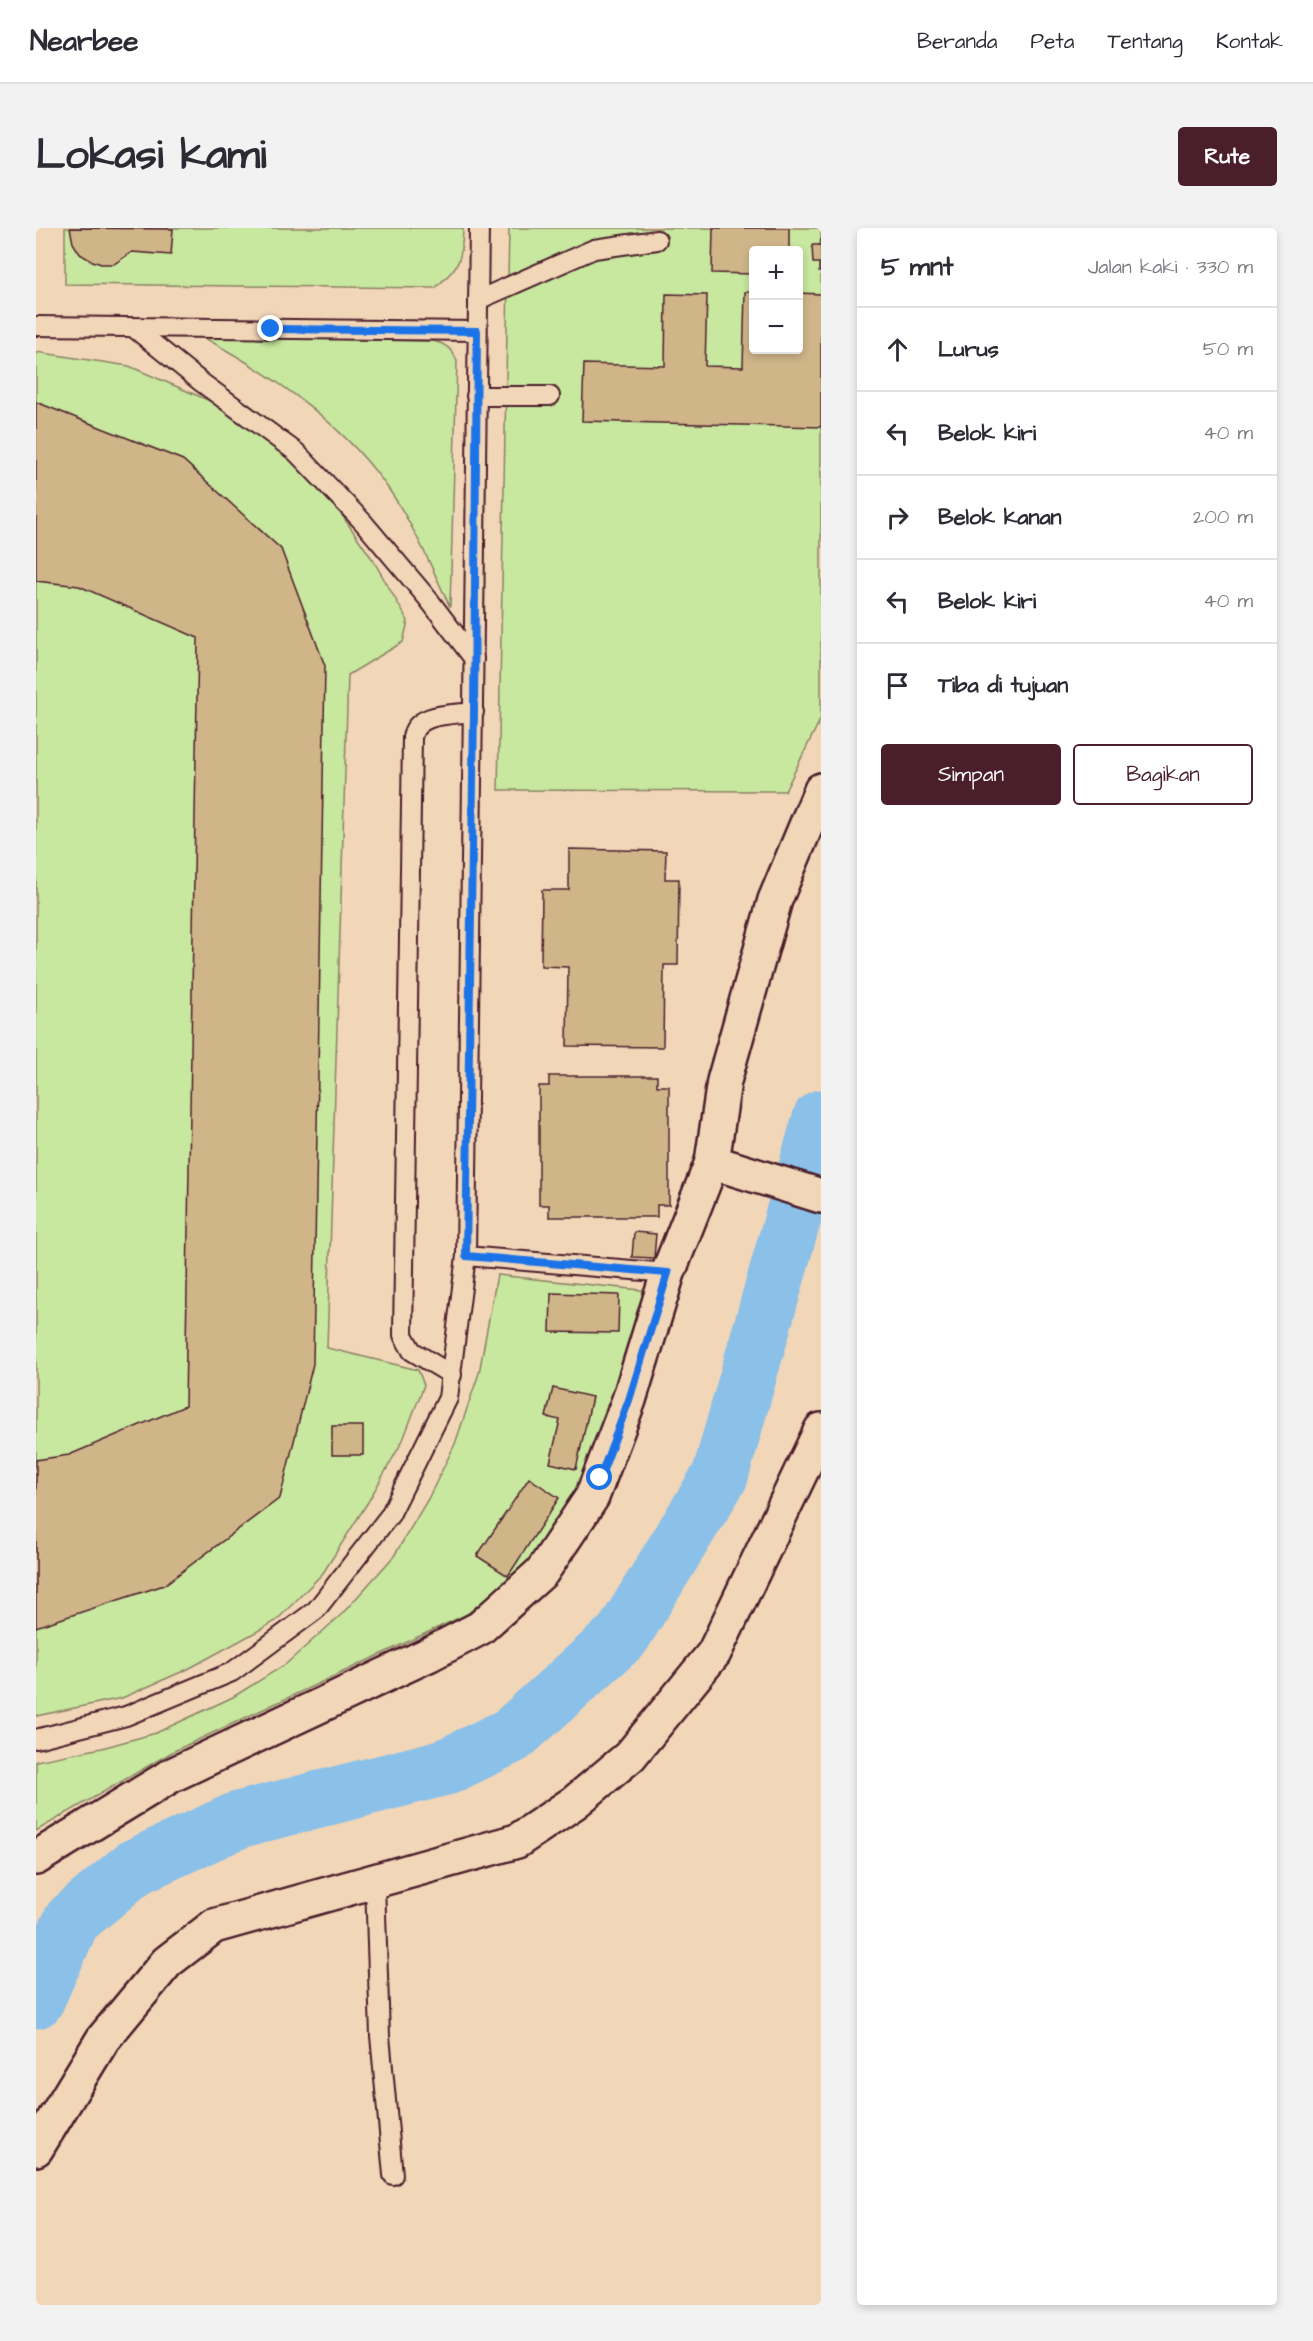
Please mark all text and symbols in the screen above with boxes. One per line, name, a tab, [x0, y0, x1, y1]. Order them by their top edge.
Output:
text: Nearbee	[30, 22, 138, 61]
text: Beranda	[917, 27, 998, 56]
text: Peta	[1031, 27, 1074, 56]
text: Tentang	[1107, 27, 1183, 56]
text: Kontak	[1216, 27, 1283, 56]
text: Lokasi kami	[36, 127, 266, 185]
button: Rute	[1178, 127, 1277, 186]
map controls	[749, 246, 803, 354]
button: +	[749, 246, 803, 300]
text: 5 mnt	[881, 249, 954, 285]
text: Jalan kaki · 330 m	[1088, 253, 1253, 281]
button: −	[749, 300, 803, 354]
route end	[257, 315, 283, 341]
icon: ahead	[881, 333, 914, 366]
text: Lurus	[938, 334, 999, 365]
text: 50 m	[1203, 335, 1253, 363]
icon: left	[881, 417, 914, 450]
text: Belok kiri	[938, 418, 1036, 449]
text: 40 m	[1203, 419, 1253, 447]
icon: right	[881, 501, 914, 534]
text: Belok kanan	[938, 502, 1062, 533]
text: 200 m	[1193, 503, 1253, 531]
icon: left	[881, 585, 914, 618]
text: Belok kiri	[938, 586, 1036, 617]
text: 40 m	[1203, 587, 1253, 615]
icon: arrive	[881, 669, 914, 702]
text: Tiba di tujuan	[938, 670, 1068, 701]
button: Simpan	[881, 744, 1061, 805]
button: Bagikan	[1073, 744, 1253, 805]
route start	[586, 1464, 612, 1490]

